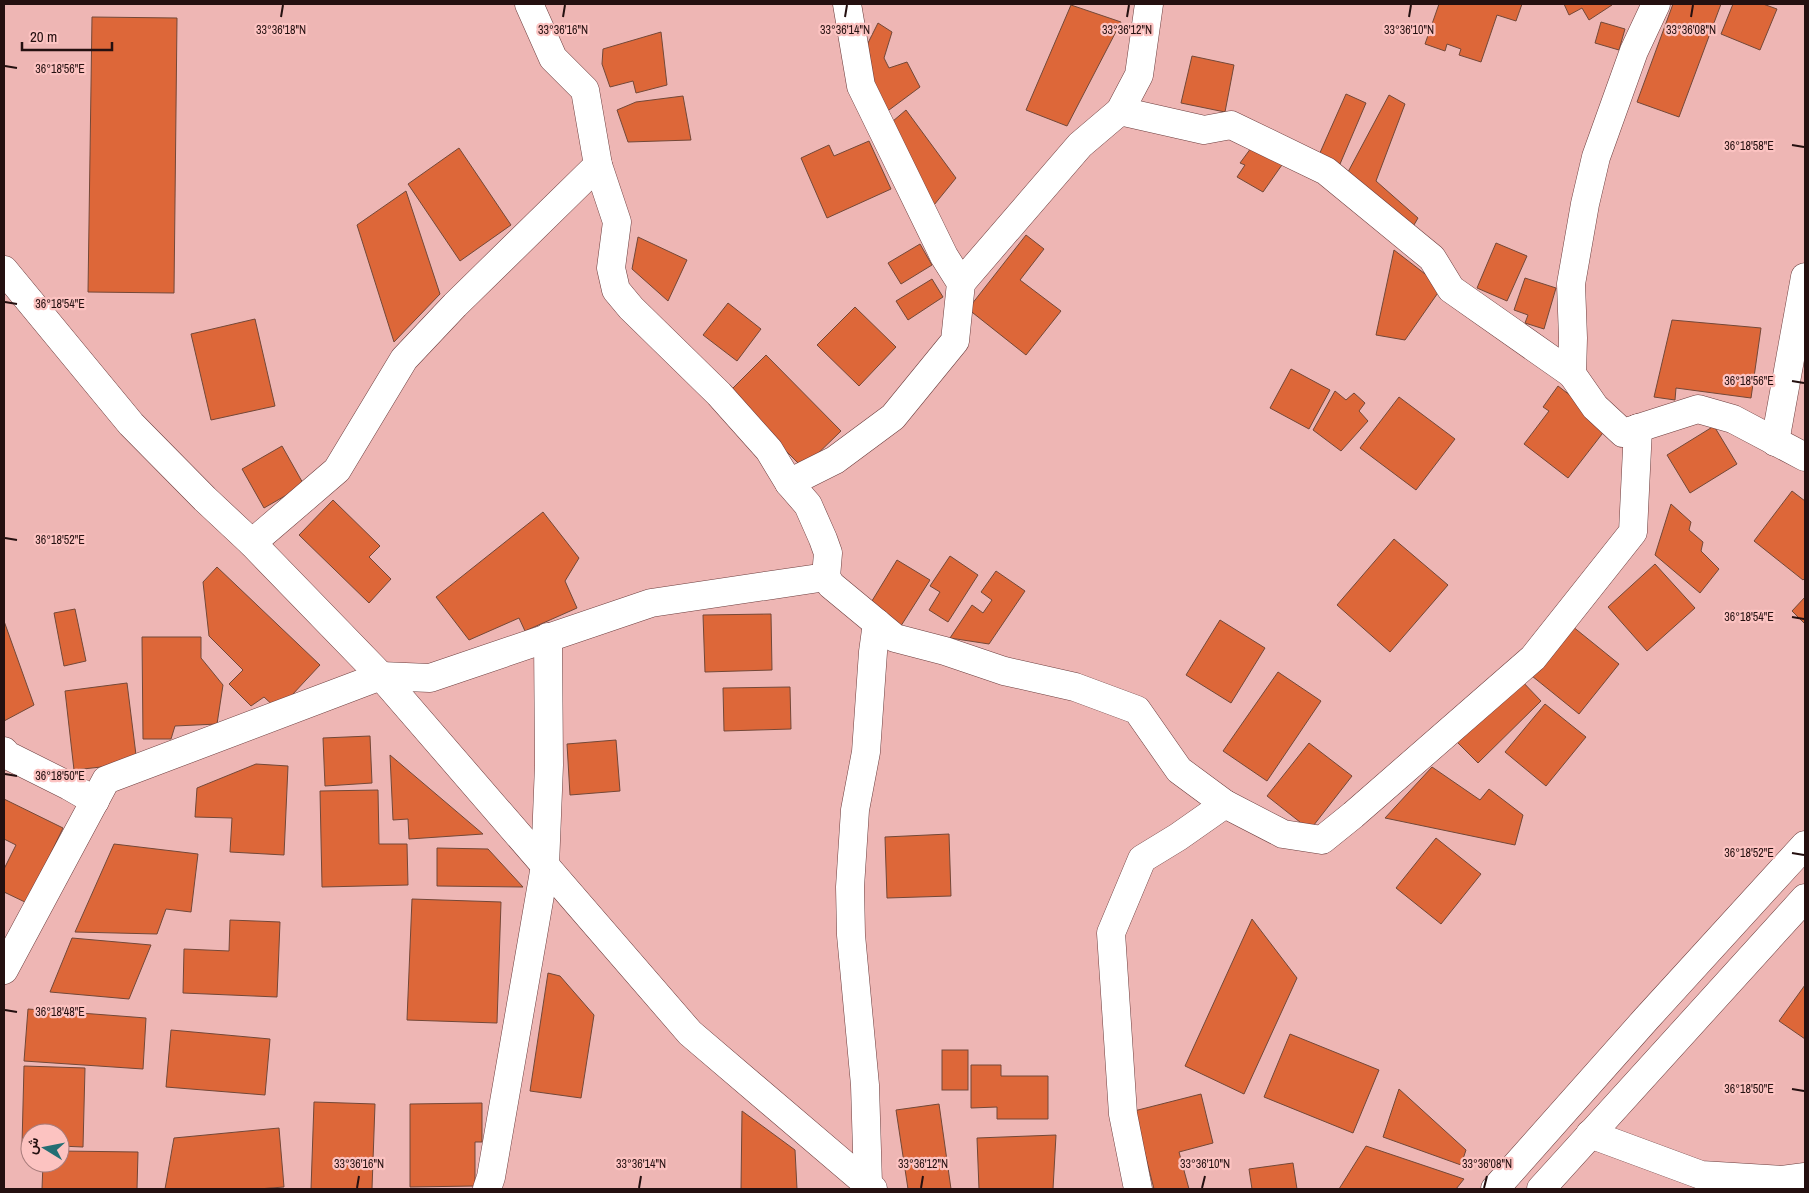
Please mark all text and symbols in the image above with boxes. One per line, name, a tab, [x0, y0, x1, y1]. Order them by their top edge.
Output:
scale bar	[22, 20, 112, 52]
text: 33°36'18"N	[256, 22, 306, 38]
text: 33°36'16"N	[538, 22, 588, 38]
text: 33°36'14"N	[820, 22, 870, 38]
text: 33°36'12"N	[1102, 22, 1152, 38]
text: 33°36'10"N	[1384, 22, 1434, 38]
text: 33°36'08"N	[1666, 22, 1716, 38]
text: 20 m	[30, 26, 57, 47]
text: 36°18'56"E	[35, 61, 85, 77]
text: 36°18'58"E	[1724, 138, 1774, 154]
text: 36°18'54"E	[35, 296, 85, 312]
text: 36°18'56"E	[1724, 373, 1774, 389]
text: 36°18'52"E	[35, 532, 85, 548]
text: 36°18'54"E	[1724, 609, 1774, 625]
text: 36°18'50"E	[35, 768, 85, 784]
text: 36°18'52"E	[1724, 845, 1774, 861]
text: 36°18'48"E	[35, 1004, 85, 1020]
text: 36°18'50"E	[1724, 1081, 1774, 1097]
north arrow	[20, 1123, 70, 1173]
text: ش	[22, 1136, 43, 1156]
text: 33°36'16"N	[334, 1156, 384, 1172]
text: 33°36'14"N	[616, 1156, 666, 1172]
text: 33°36'12"N	[898, 1156, 948, 1172]
text: 33°36'10"N	[1180, 1156, 1230, 1172]
text: 33°36'08"N	[1462, 1156, 1512, 1172]

